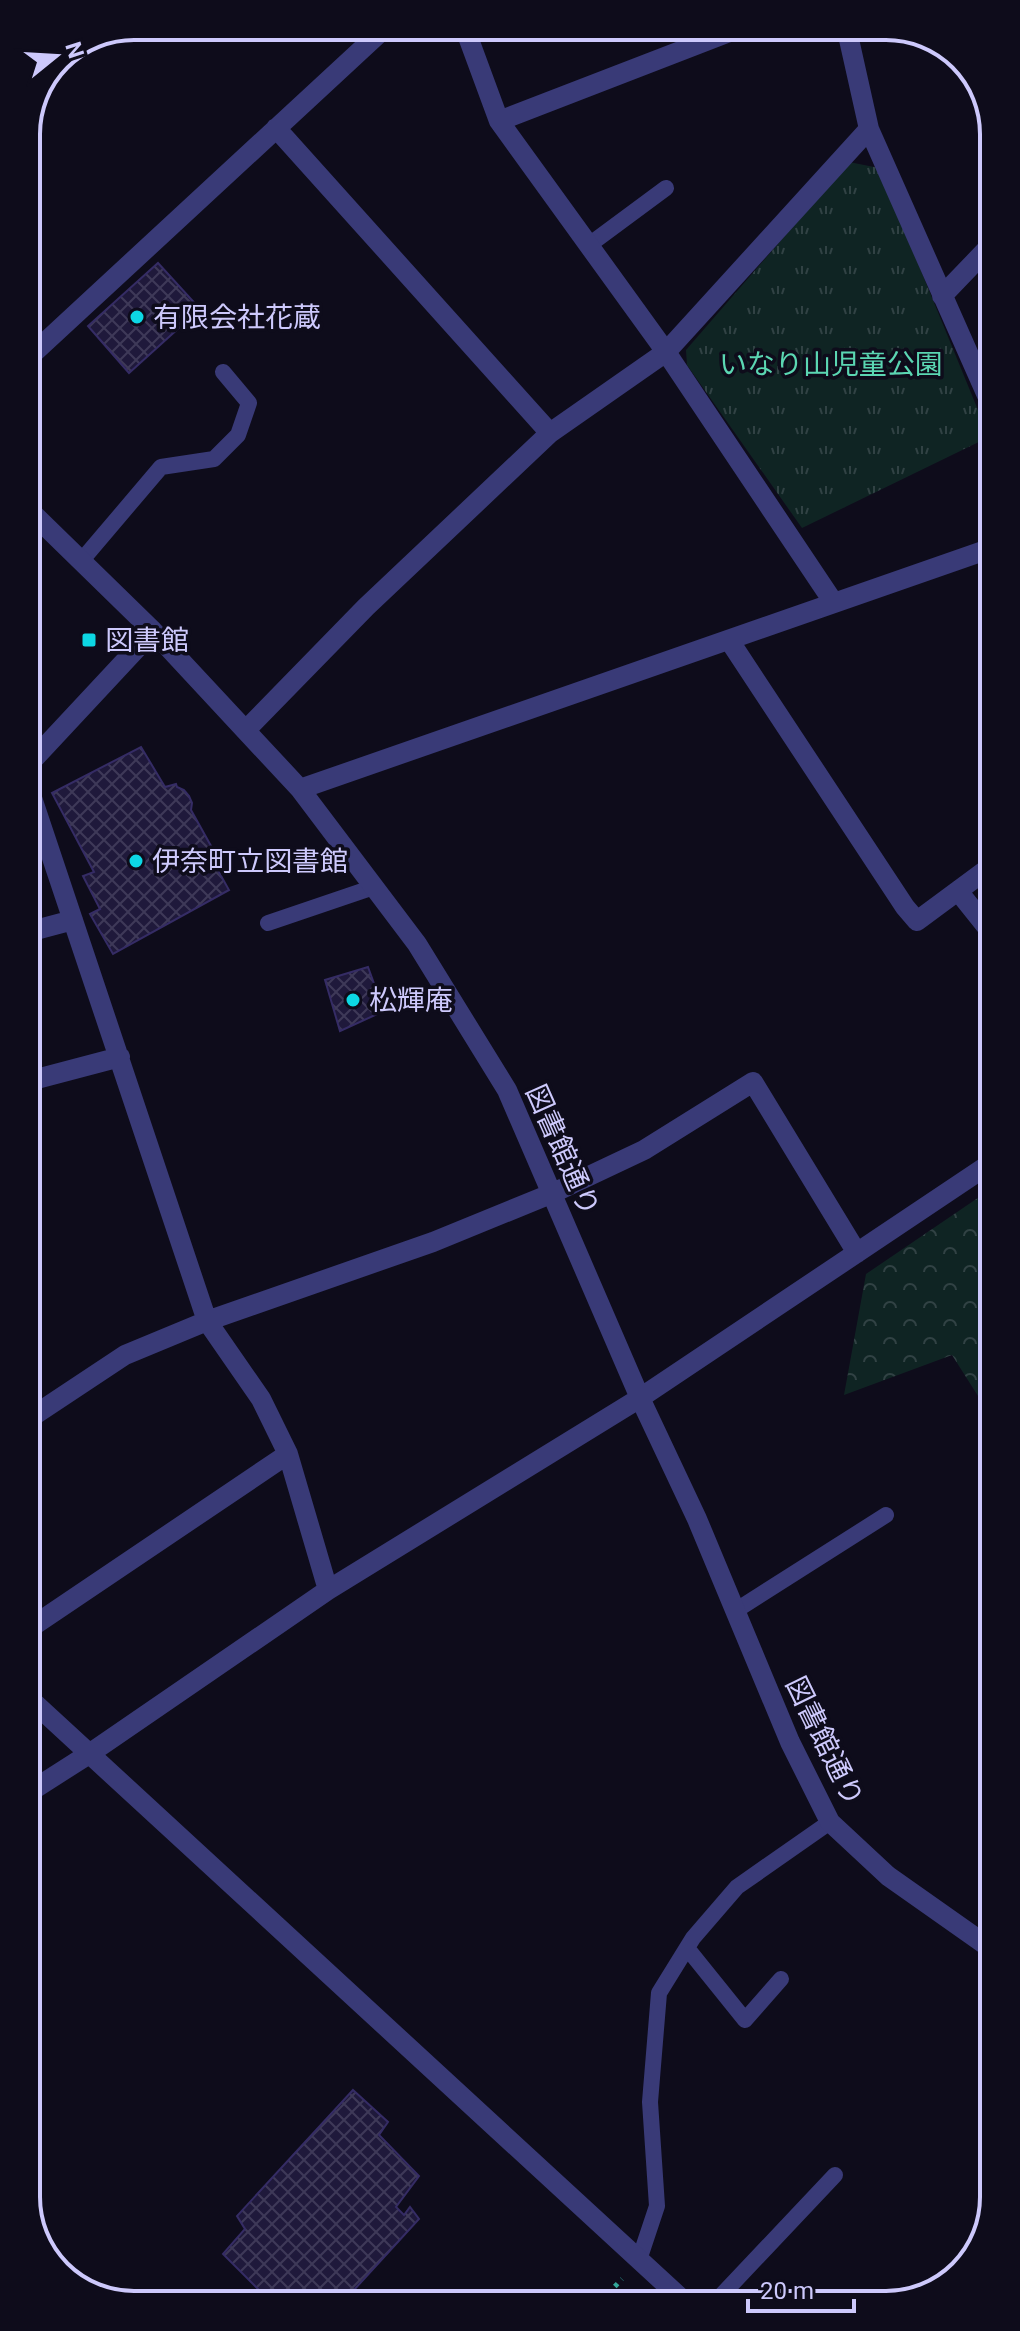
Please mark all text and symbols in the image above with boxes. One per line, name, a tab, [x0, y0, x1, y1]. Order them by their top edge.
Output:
north arrow	[16, 16, 96, 96]
text: N	[60, 39, 89, 61]
place label: 有限会社花蔵	[153, 301, 321, 334]
marker: 有限会社花蔵	[128, 308, 146, 326]
park label: いなり山児童公園	[719, 348, 943, 381]
place label: 図書館	[105, 624, 189, 657]
marker: 図書館	[80, 631, 98, 649]
place label: 伊奈町立図書館	[152, 845, 348, 878]
marker: 伊奈町立図書館	[127, 852, 145, 870]
place label: 松輝庵	[369, 984, 453, 1017]
marker: 松輝庵	[344, 991, 362, 1009]
street label: 図書館通り	[519, 1080, 606, 1221]
street label: 図書館通り	[779, 1671, 870, 1811]
scale bar	[748, 2263, 854, 2313]
text: 20 m	[760, 2277, 814, 2305]

